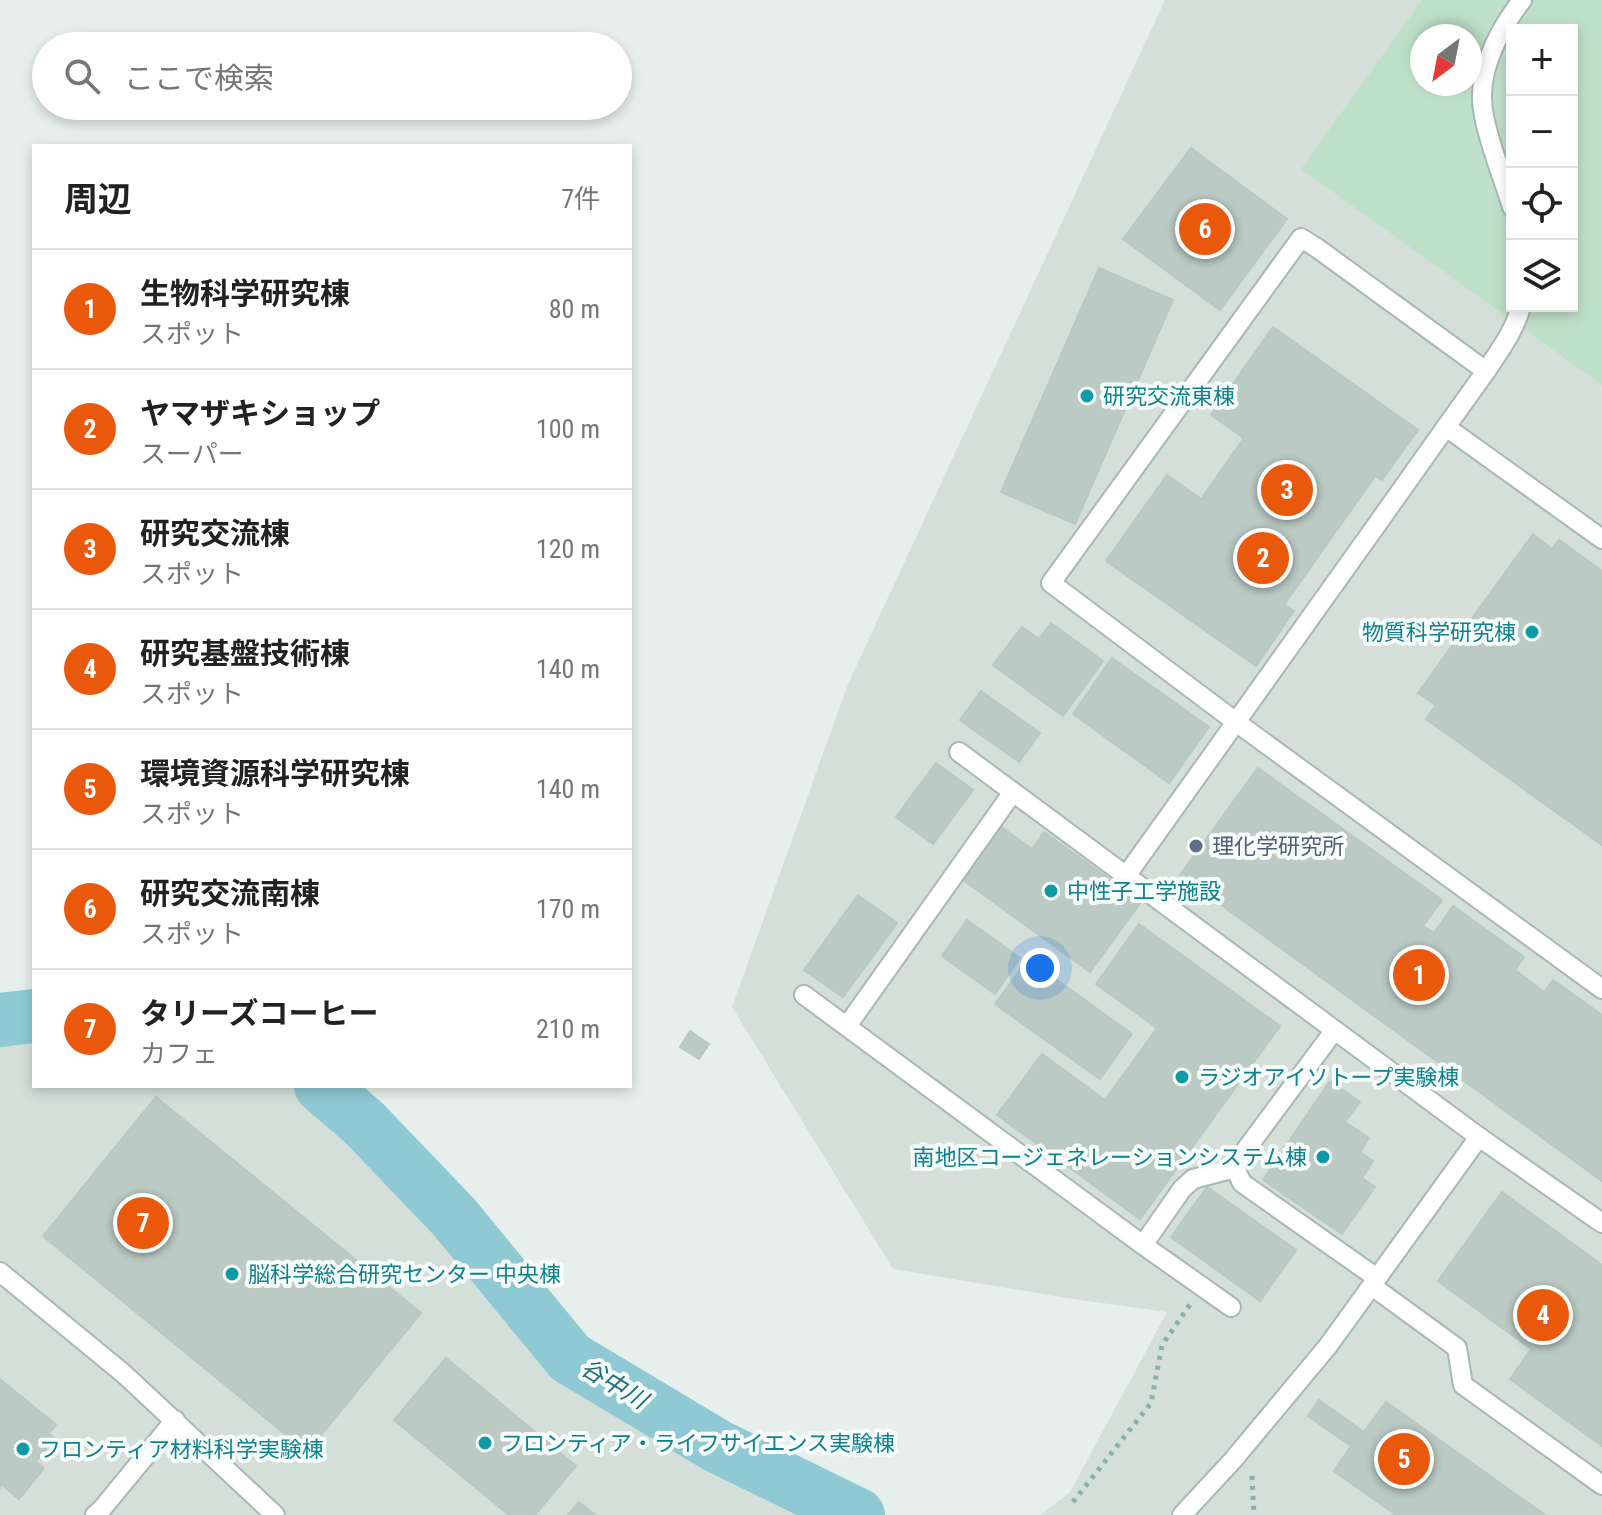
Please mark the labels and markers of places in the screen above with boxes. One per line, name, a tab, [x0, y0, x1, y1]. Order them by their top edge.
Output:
pin: 6	[1179, 199, 1231, 259]
place label: 研究交流東棟	[1103, 384, 1235, 409]
marker: 研究交流東棟	[1078, 387, 1096, 405]
pin: 3	[1261, 460, 1313, 520]
pin: 2	[1237, 528, 1289, 588]
place label: 物質科学研究棟	[1362, 620, 1516, 645]
marker: 物質科学研究棟	[1523, 623, 1541, 641]
place label: 理化学研究所	[1212, 834, 1344, 859]
marker: 理化学研究所	[1187, 837, 1205, 855]
place label: 中性子工学施設	[1067, 879, 1221, 904]
marker: 中性子工学施設	[1042, 882, 1060, 900]
pin: 1	[1393, 945, 1445, 1005]
place label: ラジオアイソトープ実験棟	[1198, 1065, 1459, 1090]
marker: ラジオアイソトープ実験棟	[1173, 1068, 1191, 1086]
place label: 南地区コージェネレーションシステム棟	[913, 1145, 1307, 1170]
marker: 南地区コージェネレーションシステム棟	[1314, 1148, 1332, 1166]
pin: 7	[117, 1193, 169, 1253]
place label: 脳科学総合研究センター 中央棟	[248, 1262, 561, 1287]
marker: 脳科学総合研究センター 中央棟	[223, 1265, 241, 1283]
pin: 4	[1517, 1285, 1569, 1345]
pin: 5	[1378, 1429, 1430, 1489]
place label: フロンティア・ライフサイエンス実験棟	[501, 1431, 895, 1456]
marker: フロンティア・ライフサイエンス実験棟	[476, 1434, 494, 1452]
place label: フロンティア材料科学実験棟	[39, 1437, 324, 1462]
marker: フロンティア材料科学実験棟	[14, 1440, 32, 1458]

